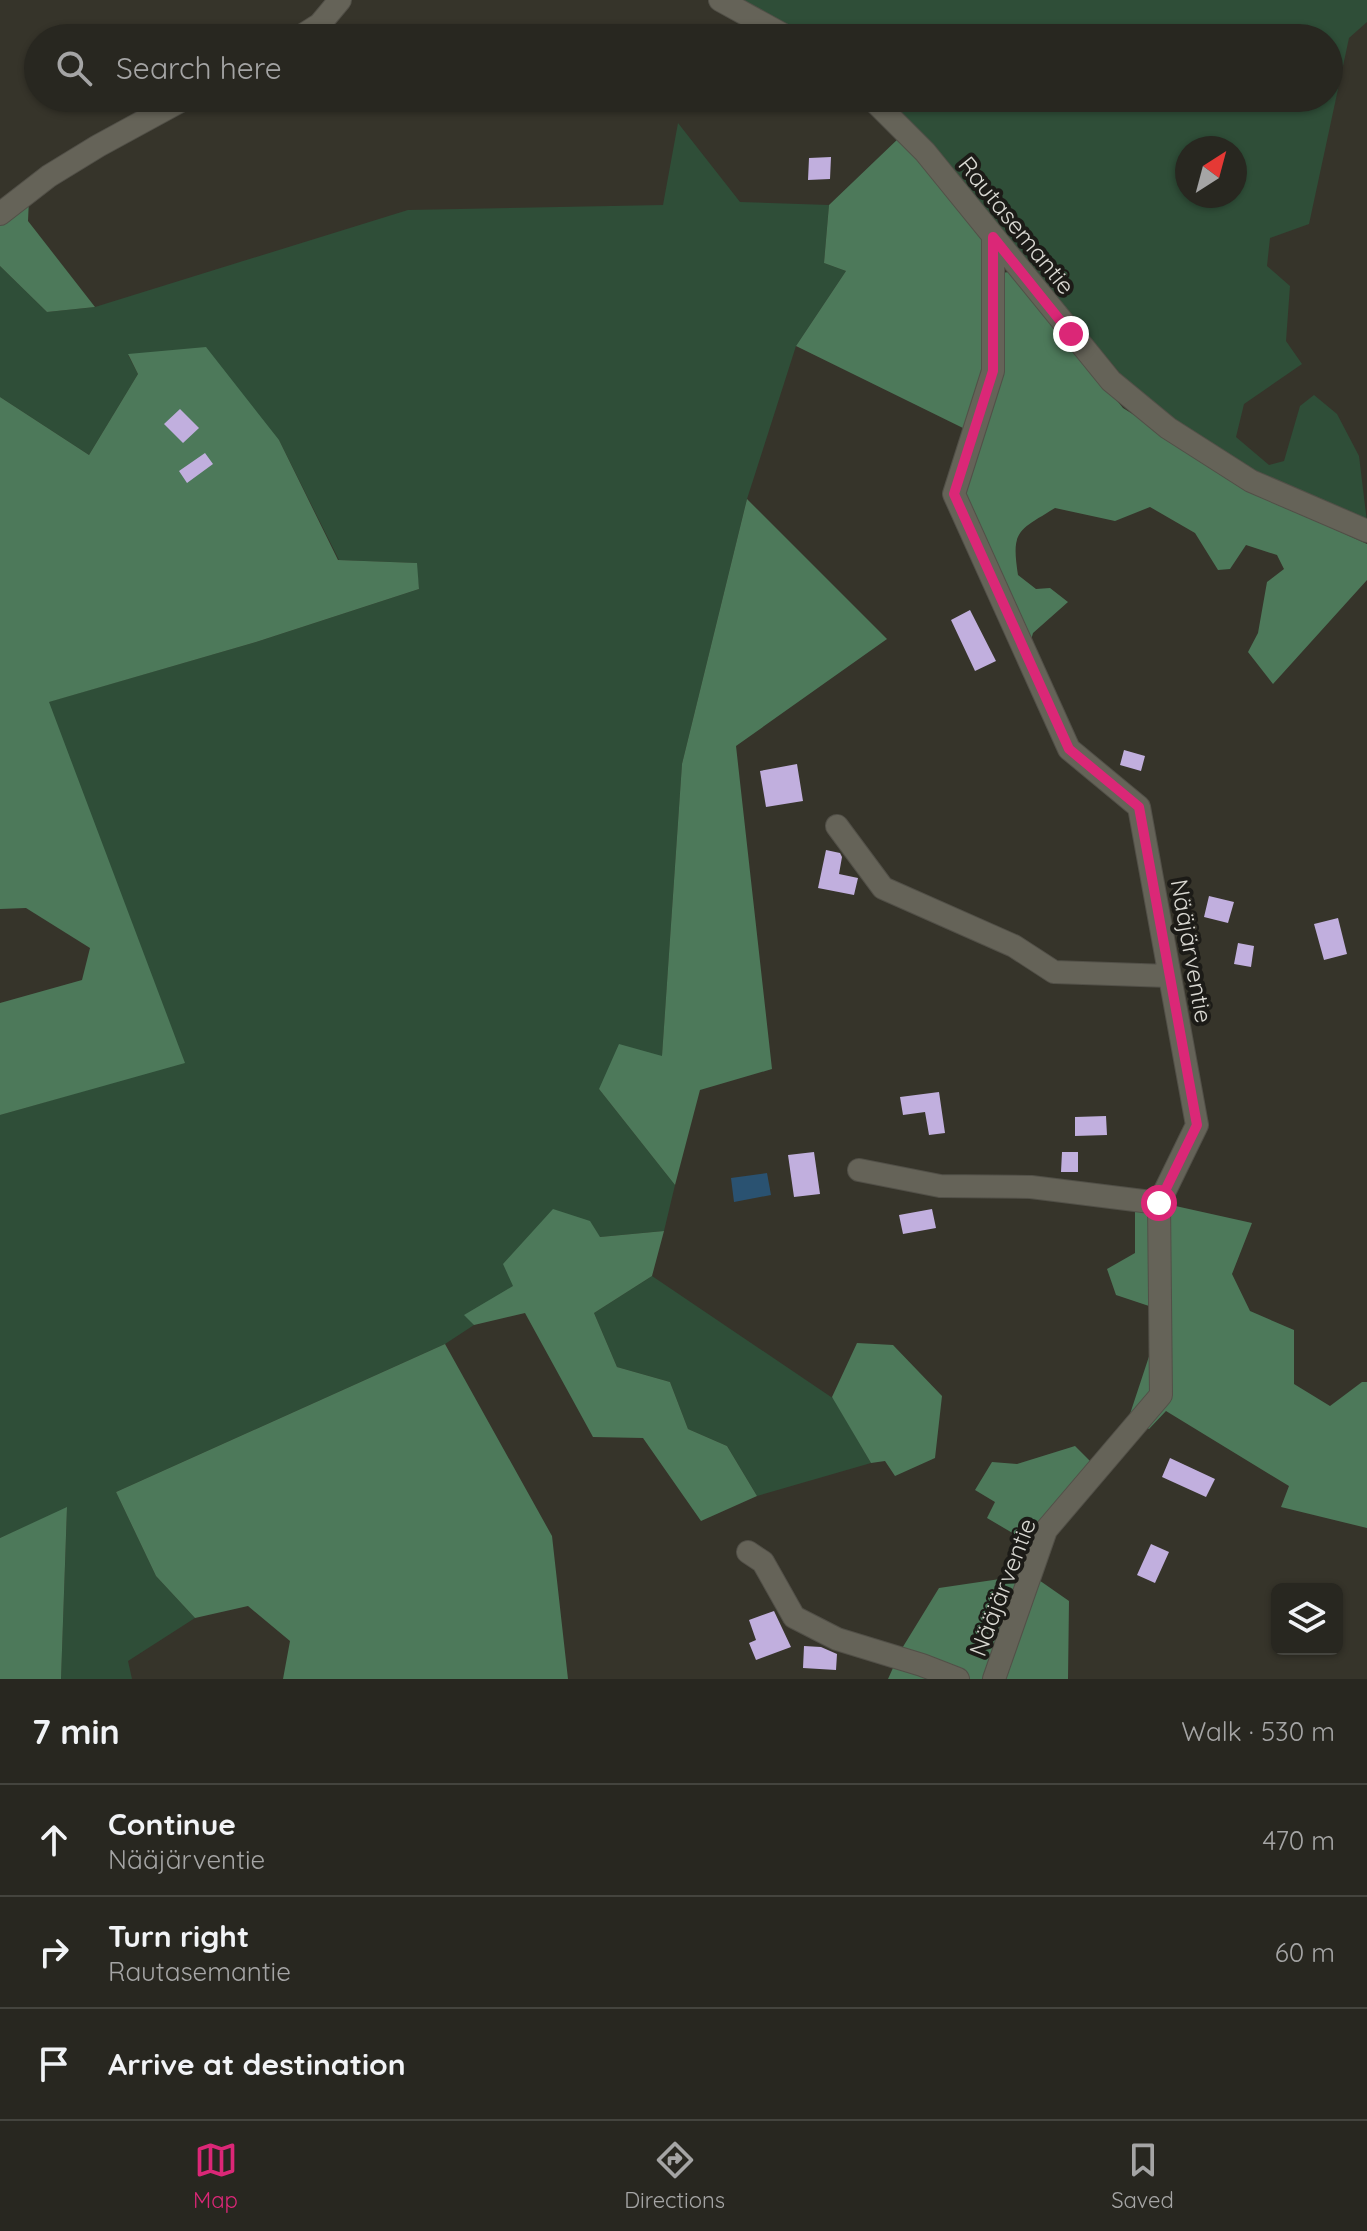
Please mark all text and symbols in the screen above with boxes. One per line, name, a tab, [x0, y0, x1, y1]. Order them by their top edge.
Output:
search box	[24, 24, 1343, 112]
icon: search	[52, 46, 96, 90]
text: Search here	[116, 49, 282, 87]
north arrow	[1175, 136, 1247, 208]
street label: Rautasemantie	[952, 150, 1082, 300]
route end	[1053, 316, 1089, 352]
street label: Nääjärventie	[1165, 877, 1219, 1025]
route start	[1141, 1185, 1177, 1221]
street label: Nääjärventie	[962, 1514, 1042, 1660]
map controls	[1271, 1583, 1343, 1655]
button: layers	[1271, 1583, 1343, 1655]
text: 7 min	[32, 1710, 120, 1753]
text: Walk · 530 m	[1181, 1715, 1335, 1748]
text: Continue	[108, 1805, 236, 1843]
icon: ahead	[32, 1818, 76, 1862]
text: 470 m	[1262, 1824, 1335, 1857]
text: Nääjärventie	[108, 1843, 265, 1876]
text: Turn right	[108, 1917, 249, 1955]
icon: right	[32, 1930, 76, 1974]
text: 60 m	[1275, 1936, 1335, 1969]
text: Rautasemantie	[108, 1955, 291, 1988]
icon: arrive	[32, 2042, 76, 2086]
text: Arrive at destination	[108, 2045, 406, 2083]
tab: Map	[193, 2138, 238, 2214]
tab: Directions	[624, 2138, 725, 2214]
tab: Saved	[1111, 2138, 1174, 2214]

